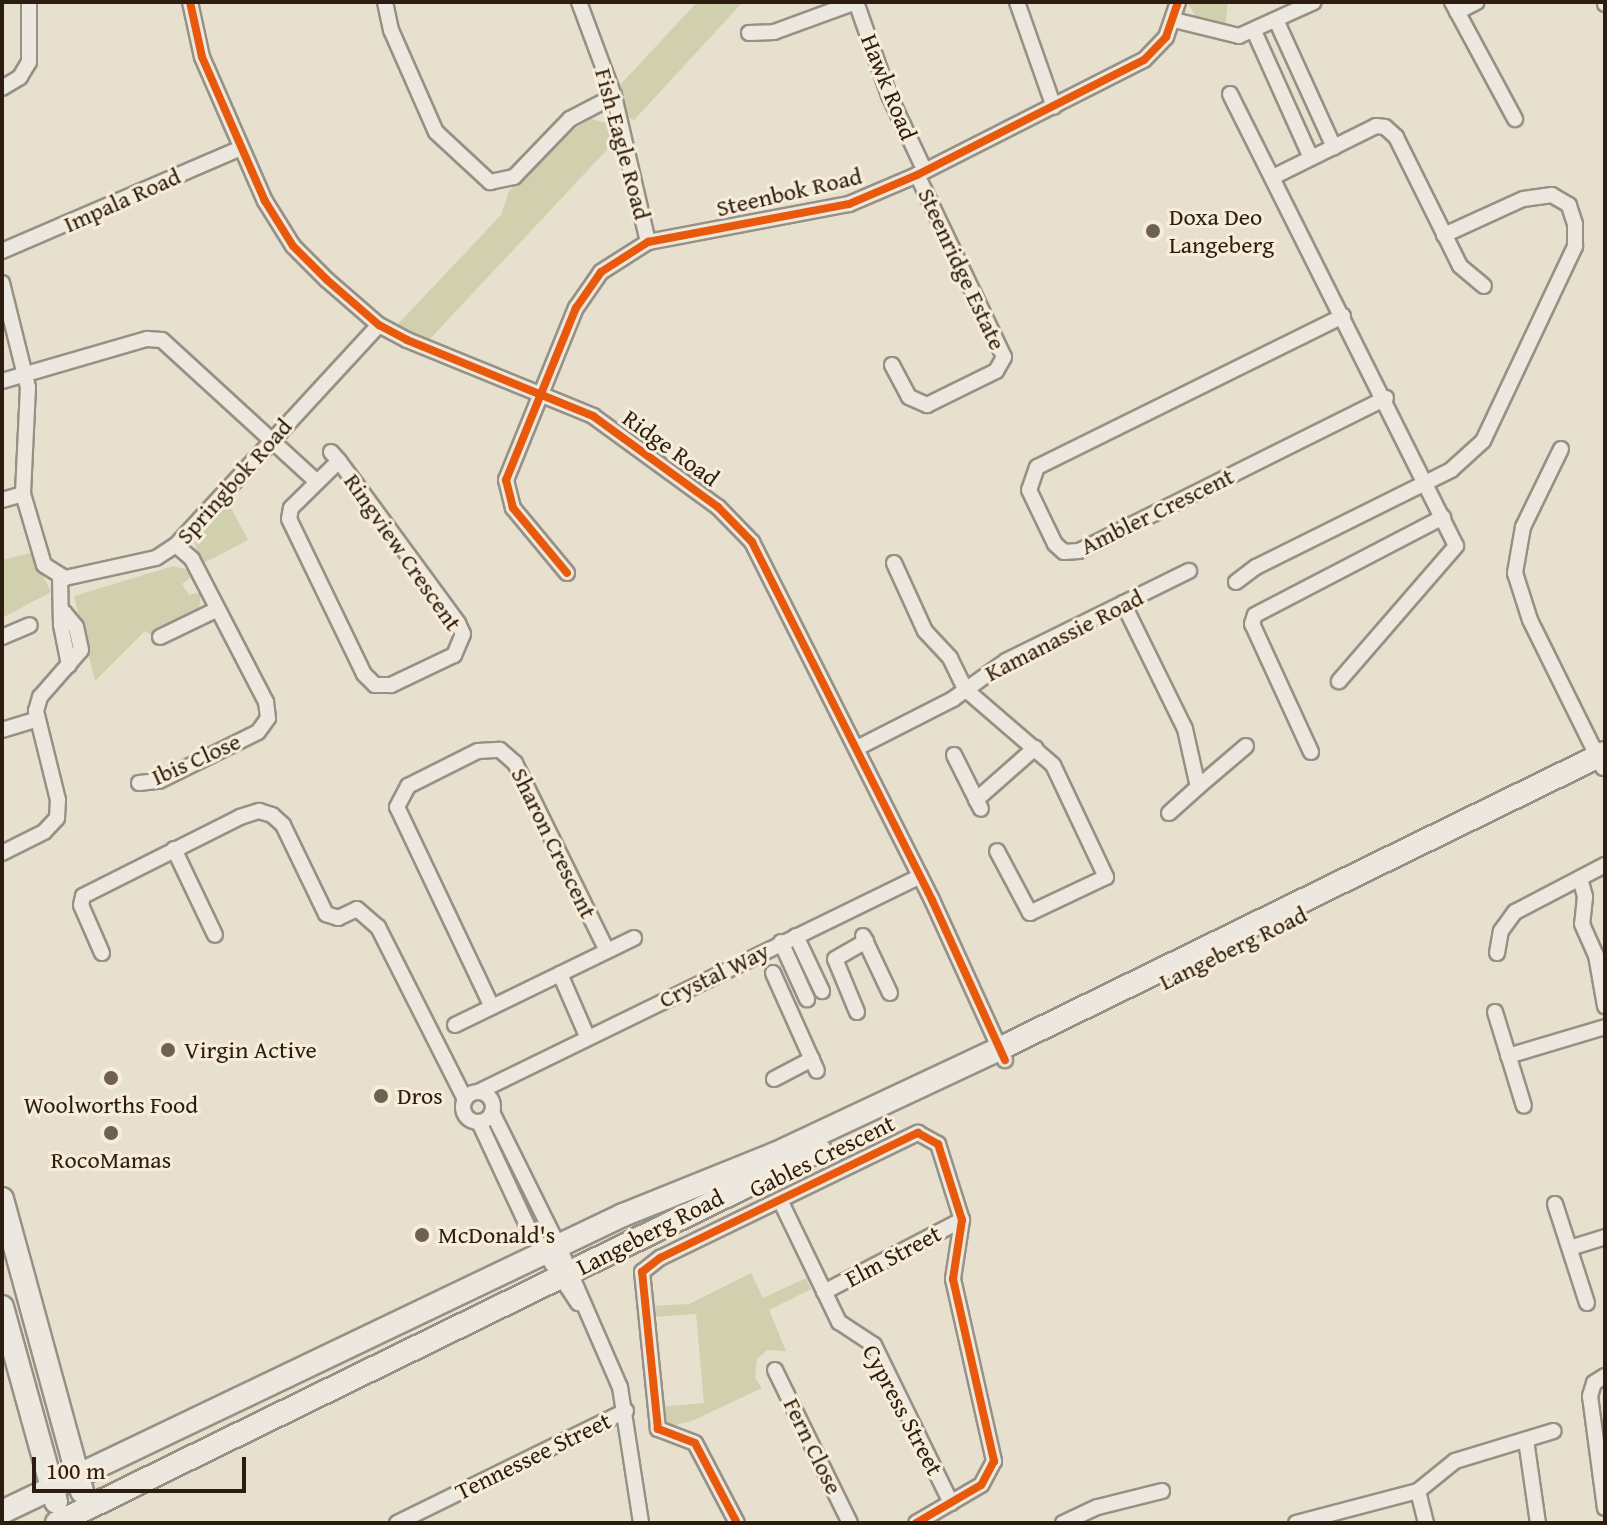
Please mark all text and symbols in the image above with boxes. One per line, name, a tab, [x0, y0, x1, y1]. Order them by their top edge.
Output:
street label: Hawk Road	[855, 30, 923, 144]
street label: Fish Eagle Road	[589, 65, 657, 223]
street label: Impala Road	[59, 161, 185, 239]
street label: Steenbok Road	[713, 161, 865, 223]
street label: Steenridge Estate	[912, 183, 1012, 355]
place label: Doxa Deo Langeberg	[1169, 203, 1274, 259]
marker: Doxa Deo Langeberg	[1144, 222, 1162, 240]
street label: Ridge Road	[617, 403, 725, 493]
street label: Springbok Road	[170, 412, 298, 550]
street label: Ambler Crescent	[1076, 461, 1238, 561]
street label: Ringview Crescent	[338, 468, 468, 636]
street label: Kamanassie Road	[980, 583, 1148, 687]
street label: Ibis Close	[147, 727, 245, 791]
street label: Sharon Crescent	[505, 763, 603, 923]
street label: Langeberg Road	[1154, 900, 1312, 996]
street label: Crystal Way	[654, 936, 774, 1014]
place label: Virgin Active	[184, 1036, 317, 1064]
marker: Virgin Active	[159, 1041, 177, 1059]
marker: Woolworths Food	[102, 1069, 120, 1087]
place label: Dros	[397, 1082, 443, 1110]
marker: Dros	[372, 1087, 390, 1105]
place label: Woolworths Food	[24, 1091, 198, 1119]
street label: Gables Crescent	[745, 1108, 899, 1204]
marker: RocoMamas	[102, 1124, 120, 1142]
place label: RocoMamas	[51, 1146, 171, 1174]
street label: Langeberg Road	[572, 1183, 728, 1281]
street label: Elm Street	[840, 1219, 946, 1293]
place label: McDonald's	[438, 1221, 555, 1249]
marker: McDonald's	[413, 1226, 431, 1244]
street label: Cypress Street	[857, 1340, 949, 1480]
street label: Fern Close	[777, 1393, 849, 1499]
street label: Tennessee Street	[450, 1406, 616, 1506]
scale bar	[36, 1441, 250, 1491]
text: 100 m	[46, 1453, 106, 1488]

